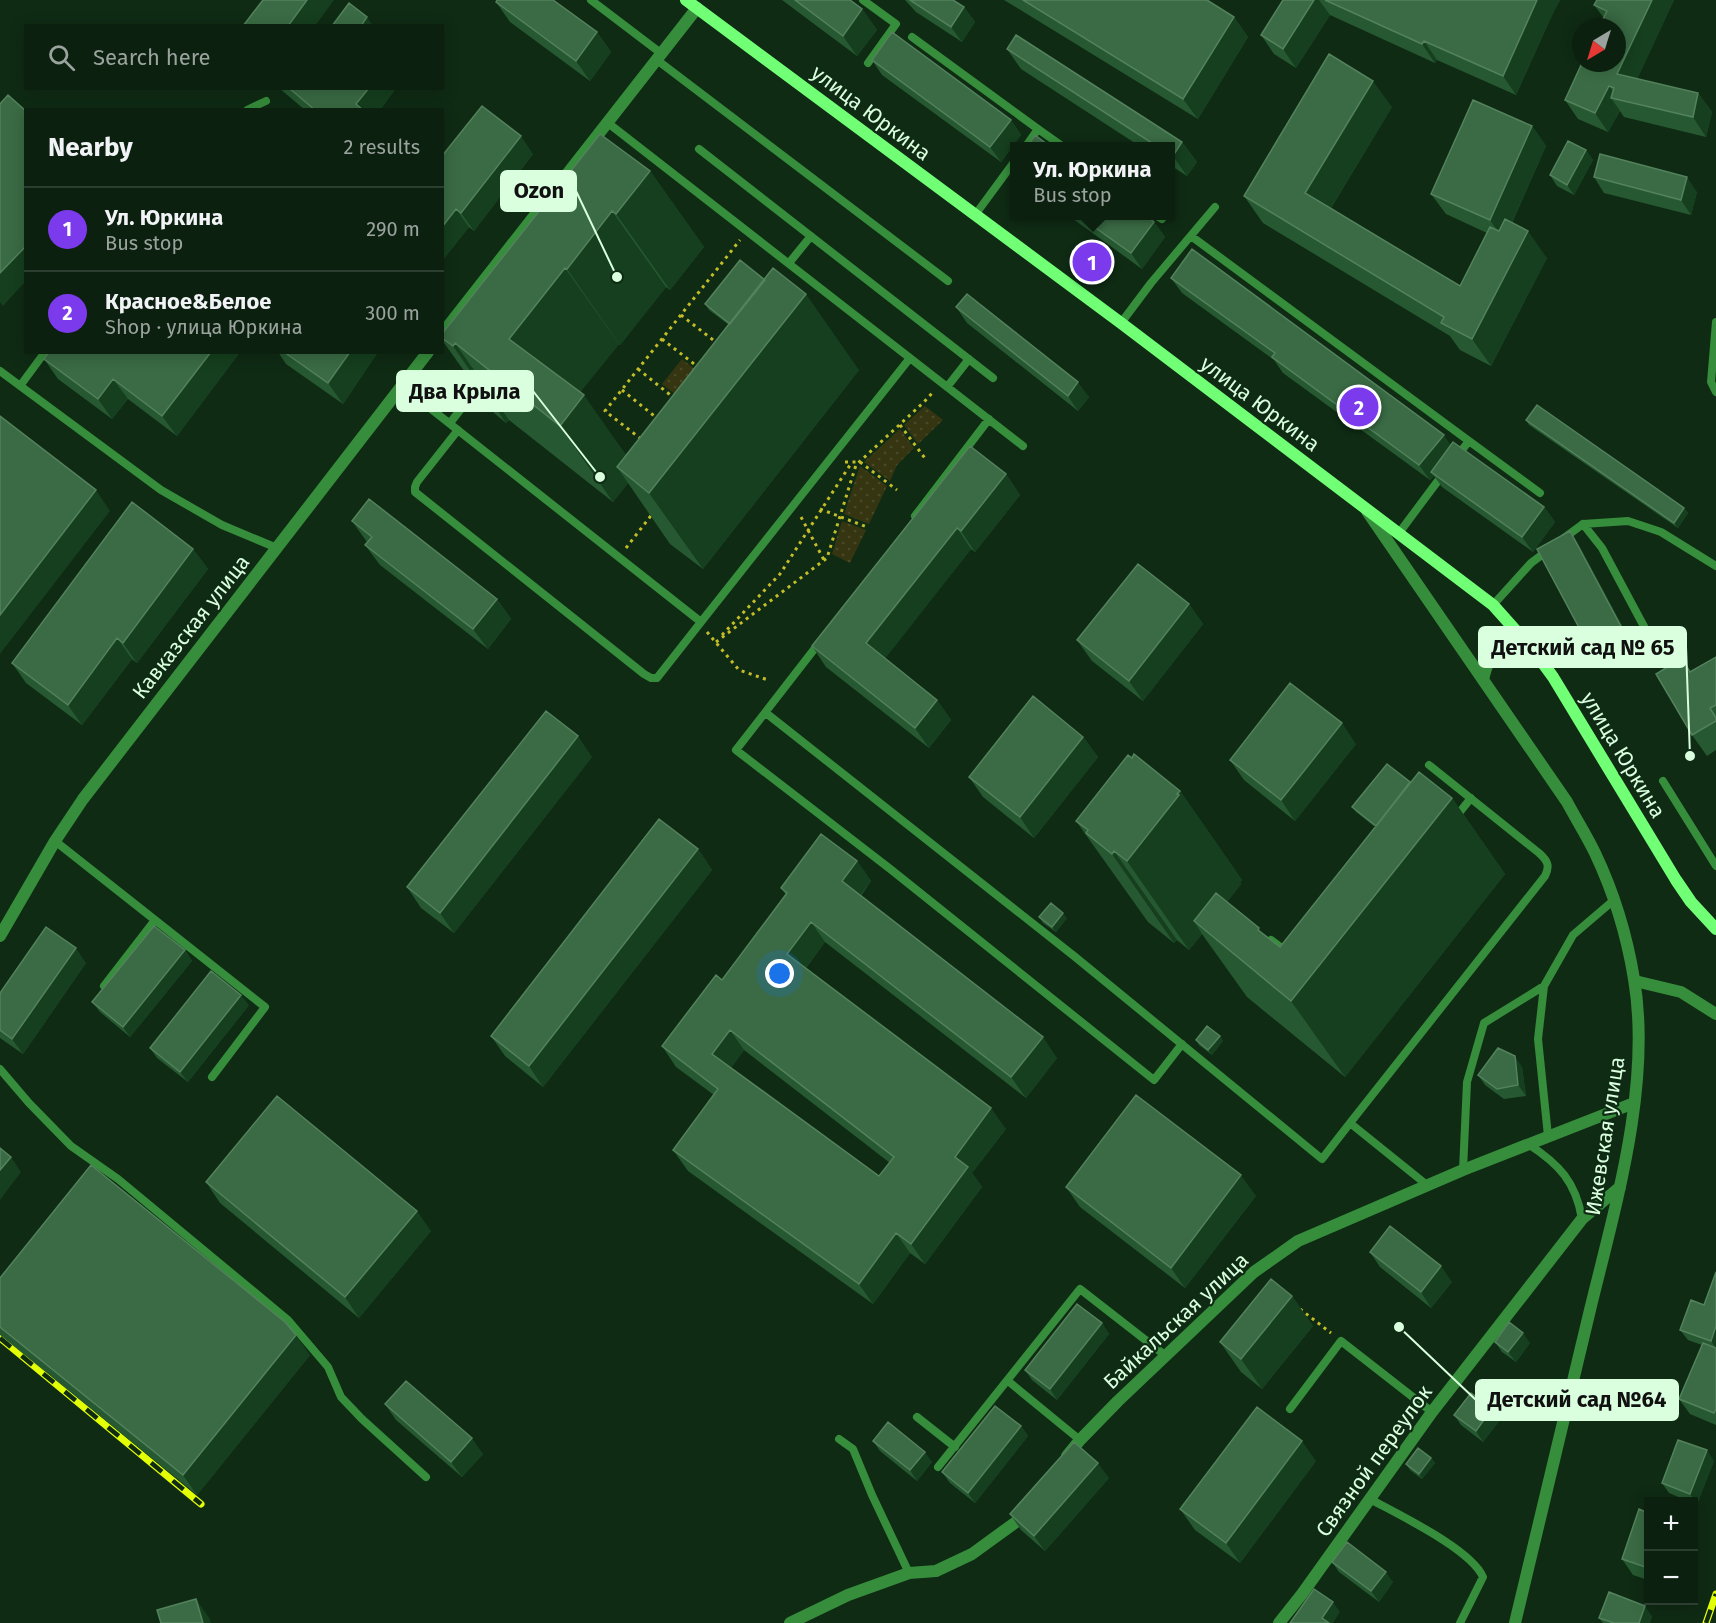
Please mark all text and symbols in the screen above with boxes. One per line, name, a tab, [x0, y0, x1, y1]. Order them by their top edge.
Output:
north arrow	[1572, 18, 1626, 72]
search box	[24, 24, 444, 90]
icon: search	[45, 41, 78, 74]
text: Search here	[93, 44, 211, 71]
street label: улица Юркина	[806, 60, 936, 166]
text: Nearby	[48, 132, 133, 163]
text: 2 results	[343, 135, 420, 159]
popup	[1010, 142, 1175, 220]
text: Ул. Юркина	[1033, 156, 1152, 183]
callout: Ozon	[501, 171, 576, 211]
text: Ozon	[514, 177, 564, 204]
text: Bus stop	[1033, 183, 1112, 207]
text: Ул. Юркина	[105, 204, 223, 231]
text: 1	[63, 217, 72, 241]
text: 290 m	[366, 217, 420, 241]
text: Bus stop	[105, 231, 183, 255]
pin: 1	[1072, 240, 1112, 284]
text: Красное&Белое	[105, 288, 271, 315]
text: 2	[62, 301, 73, 325]
text: 300 m	[365, 301, 420, 325]
text: Shop · улица Юркина	[105, 315, 303, 339]
street label: улица Юркина	[1195, 351, 1325, 457]
callout: Два Крыла	[397, 371, 533, 411]
text: Два Крыла	[408, 378, 521, 405]
pin: 2	[1340, 384, 1378, 430]
street label: Кавказская улица	[127, 550, 255, 704]
callout: Детский сад № 65	[1479, 627, 1686, 667]
text: Детский сад № 65	[1490, 634, 1675, 661]
street label: улица Юркина	[1575, 687, 1671, 823]
your location	[765, 959, 794, 988]
street label: Ижевская улица	[1580, 1055, 1630, 1217]
street label: Байкальская улица	[1098, 1247, 1254, 1395]
street label: Связной переулок	[1310, 1380, 1438, 1542]
callout: Детский сад №64	[1476, 1380, 1678, 1420]
text: Детский сад №64	[1487, 1386, 1666, 1413]
map controls	[1644, 1497, 1698, 1605]
button: +	[1644, 1497, 1698, 1551]
button: −	[1644, 1551, 1698, 1605]

